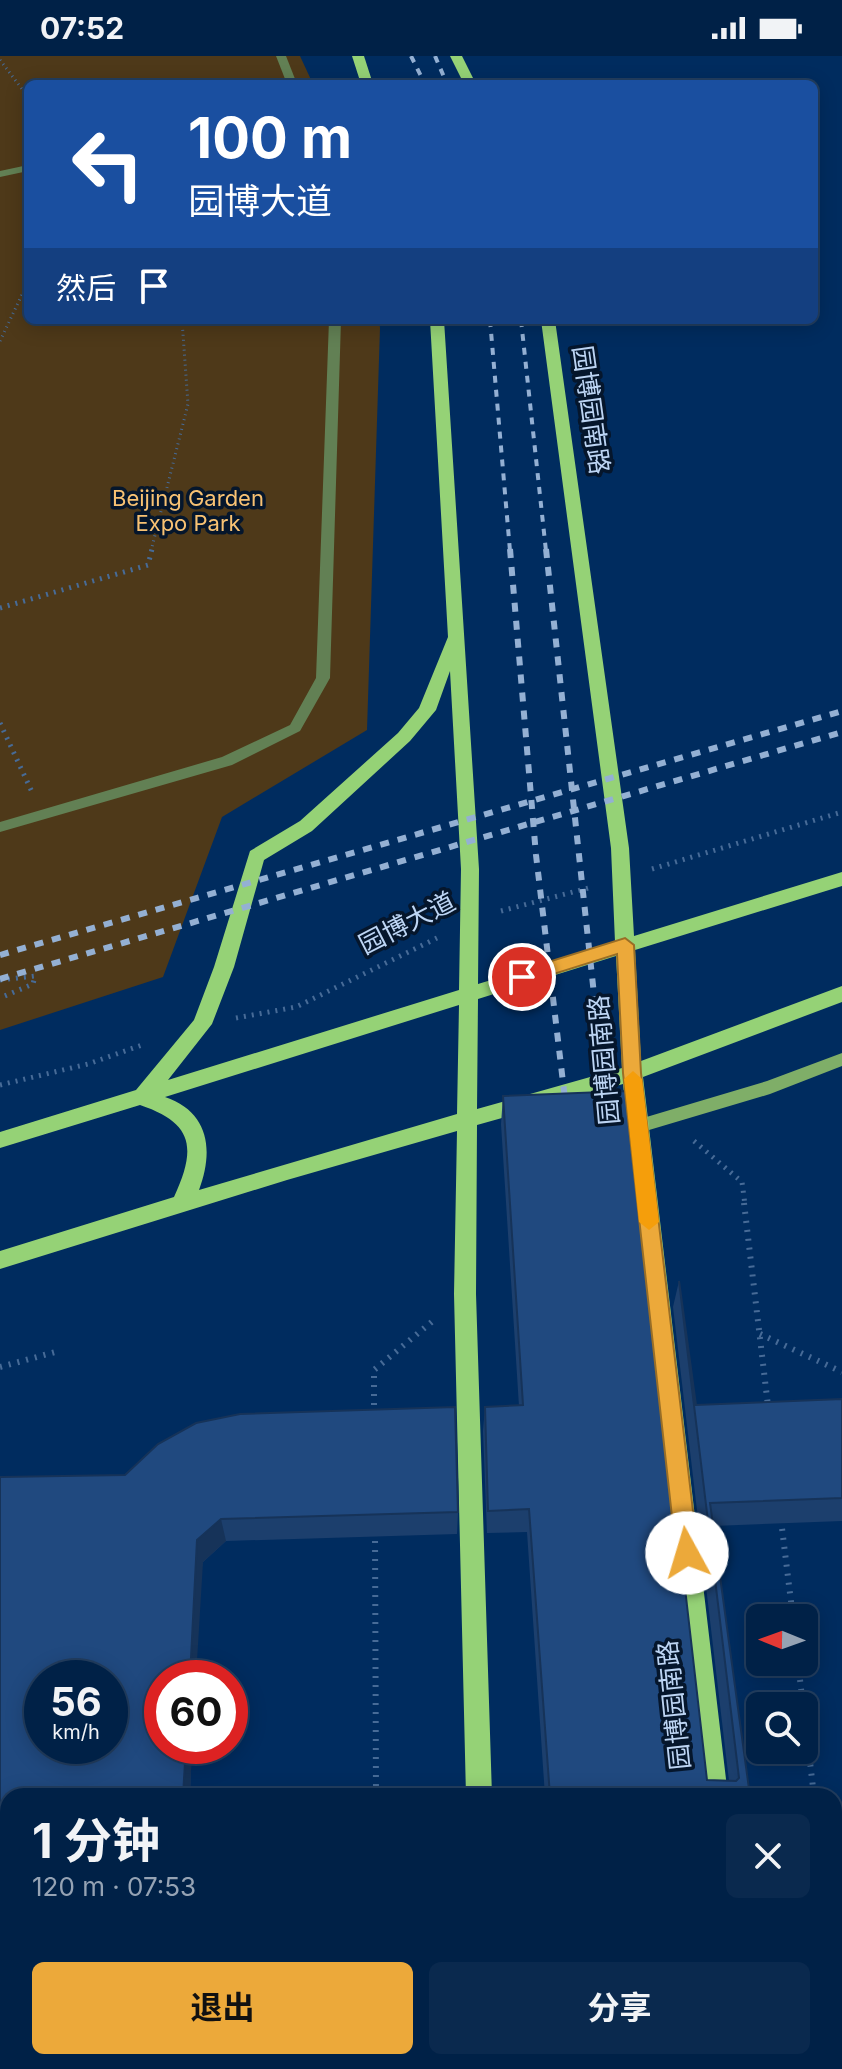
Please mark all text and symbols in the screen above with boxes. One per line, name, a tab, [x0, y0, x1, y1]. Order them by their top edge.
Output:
text: 07:52	[40, 10, 124, 46]
text: 100 m	[188, 104, 352, 172]
icon: left	[56, 112, 160, 216]
text: 园博大道	[188, 179, 332, 223]
icon: arrive	[132, 264, 176, 308]
text: 然后	[56, 270, 116, 306]
street label: 园博园南路	[567, 343, 616, 476]
park label: Beijing Garden Expo Park	[112, 485, 264, 536]
street label: 园博大道	[353, 885, 460, 960]
pin	[488, 943, 556, 1011]
icon: arrive	[500, 955, 544, 999]
street label: 园博园南路	[582, 994, 625, 1126]
position arrow	[645, 1511, 729, 1595]
north arrow	[746, 1604, 818, 1676]
map controls	[746, 1604, 818, 1764]
street label: 园博园南路	[651, 1639, 696, 1771]
speed limit sign: 60	[144, 1660, 248, 1764]
text: 56	[50, 1677, 102, 1726]
button: search	[746, 1692, 818, 1764]
text: km/h	[52, 1720, 100, 1744]
text: 1 分钟	[32, 1811, 160, 1870]
button: close	[726, 1814, 810, 1898]
text: 120 m · 07:53	[32, 1871, 196, 1902]
button: 退出	[32, 1962, 413, 2054]
button: 分享	[429, 1962, 810, 2054]

